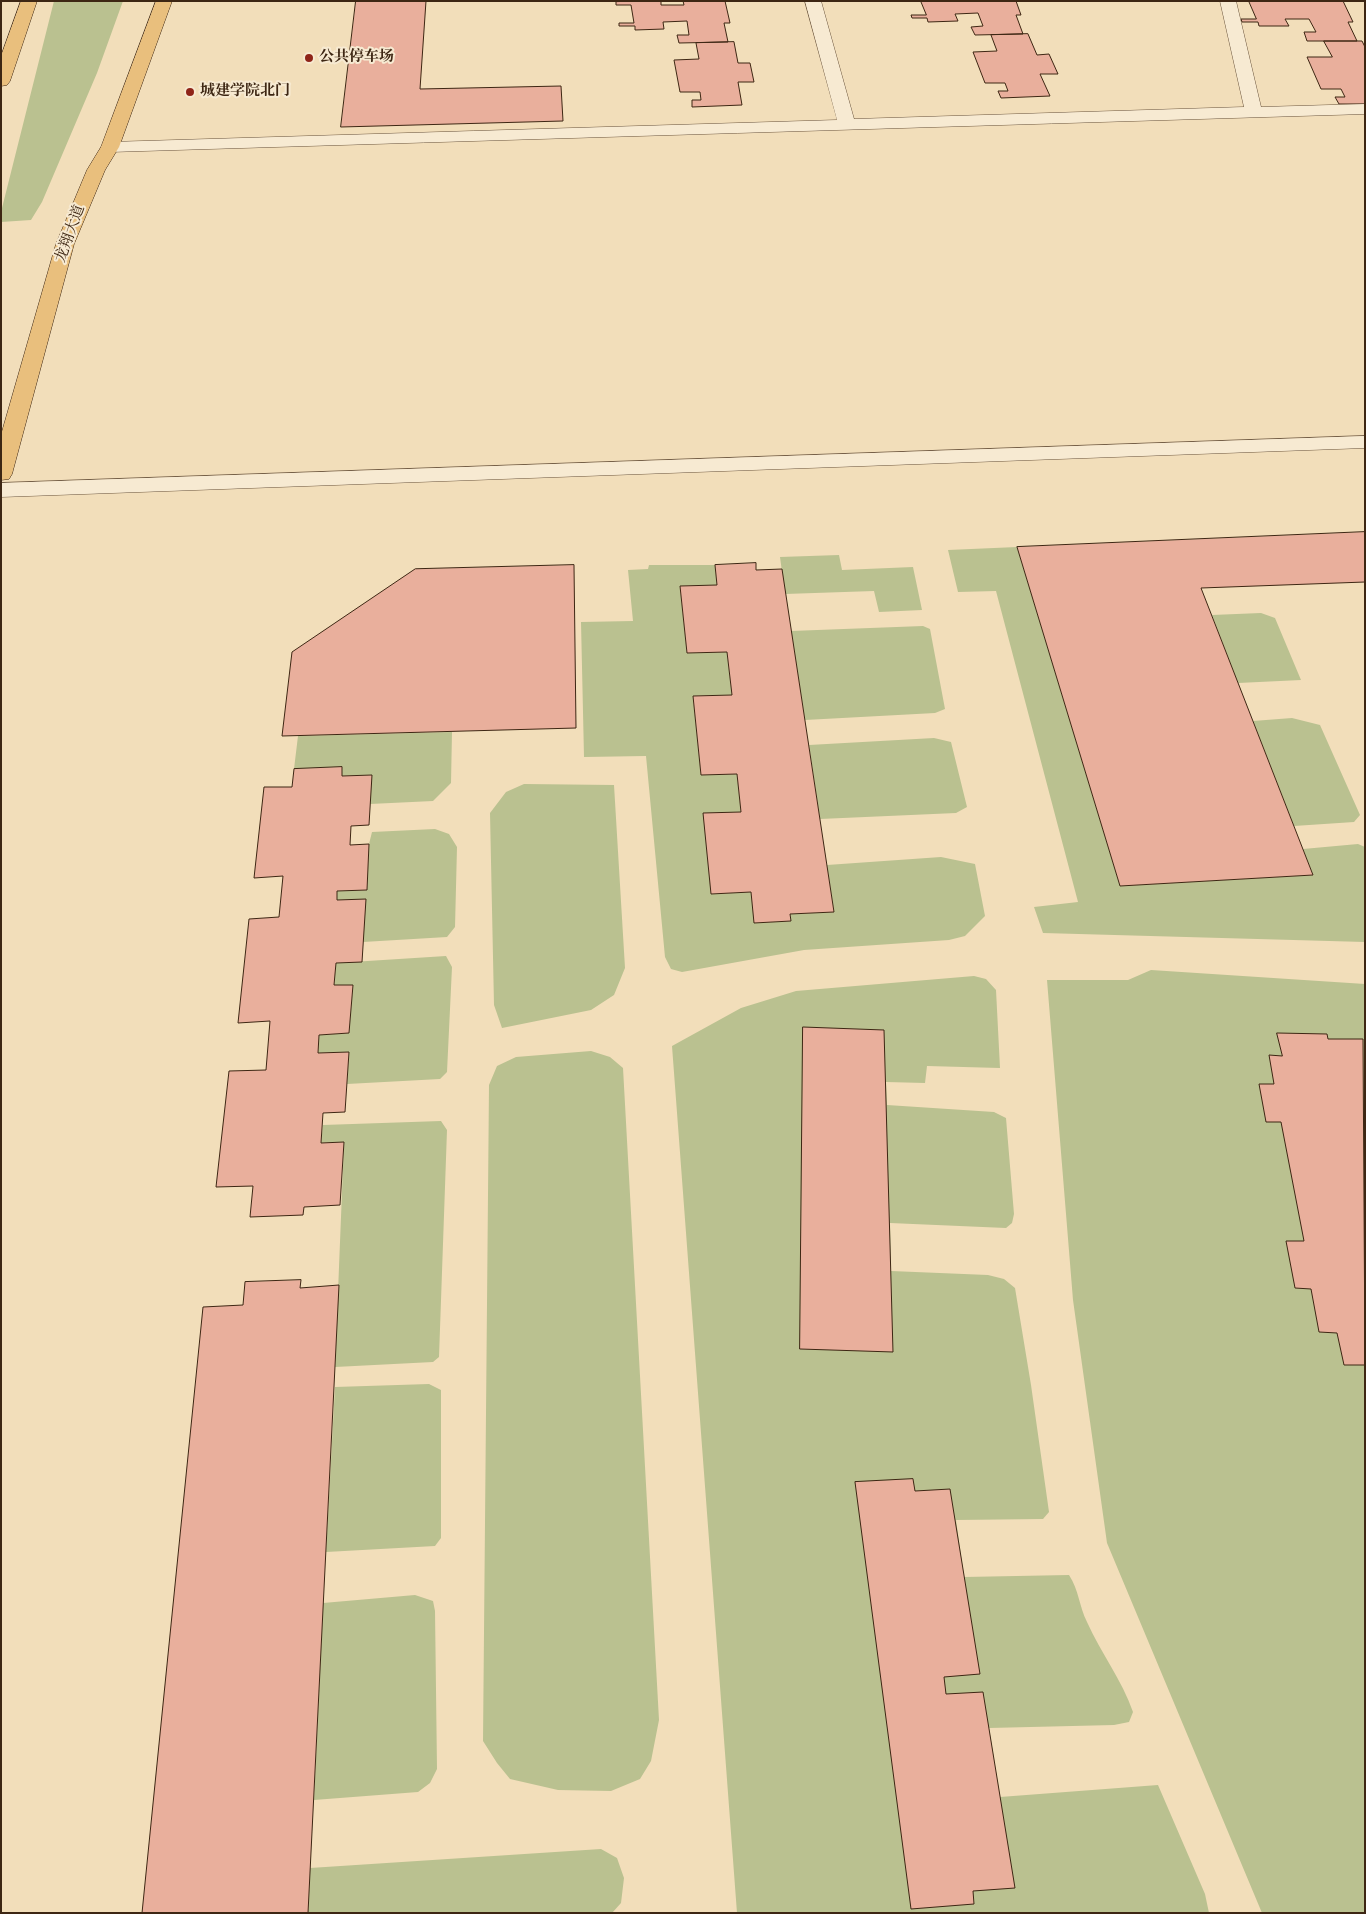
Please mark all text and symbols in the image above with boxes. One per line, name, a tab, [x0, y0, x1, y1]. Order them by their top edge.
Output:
place label: 公共停车场	[319, 49, 394, 67]
marker: 公共停车场	[303, 52, 315, 64]
place label: 城建学院北门	[200, 83, 290, 101]
marker: 城建学院北门	[184, 86, 196, 98]
street label: 龙翔大道	[52, 203, 90, 265]

